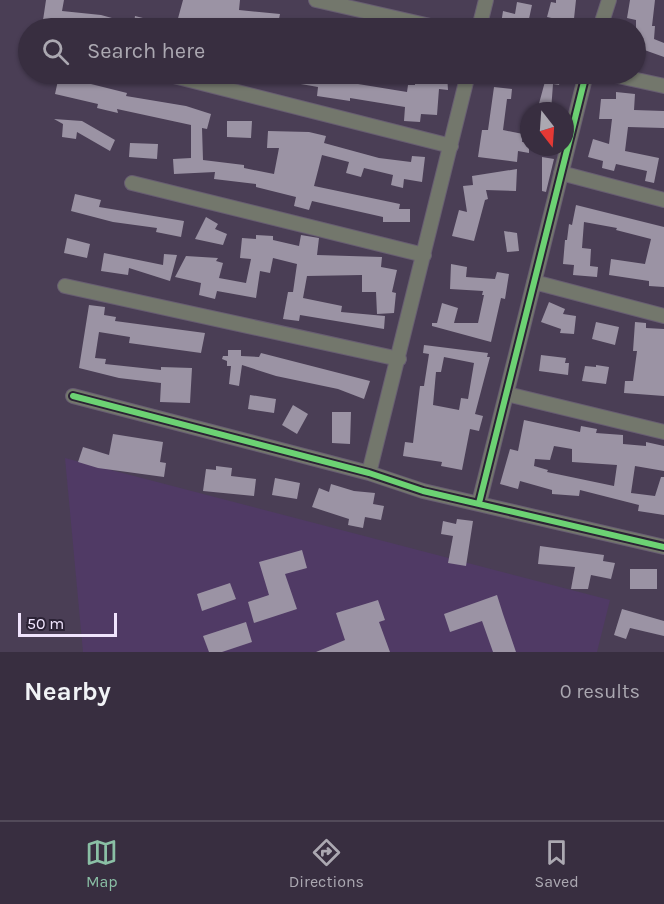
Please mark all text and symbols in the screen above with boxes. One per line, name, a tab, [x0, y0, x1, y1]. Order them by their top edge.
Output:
search box	[18, 18, 646, 84]
icon: search	[39, 35, 72, 68]
text: Search here	[87, 38, 205, 64]
north arrow	[520, 102, 574, 156]
scale bar	[18, 610, 117, 638]
text: 50 m	[27, 614, 64, 633]
text: Nearby	[24, 676, 111, 707]
text: 0 results	[560, 680, 640, 703]
tab: Map	[85, 836, 118, 891]
tab: Directions	[289, 836, 364, 891]
tab: Saved	[535, 836, 579, 891]

